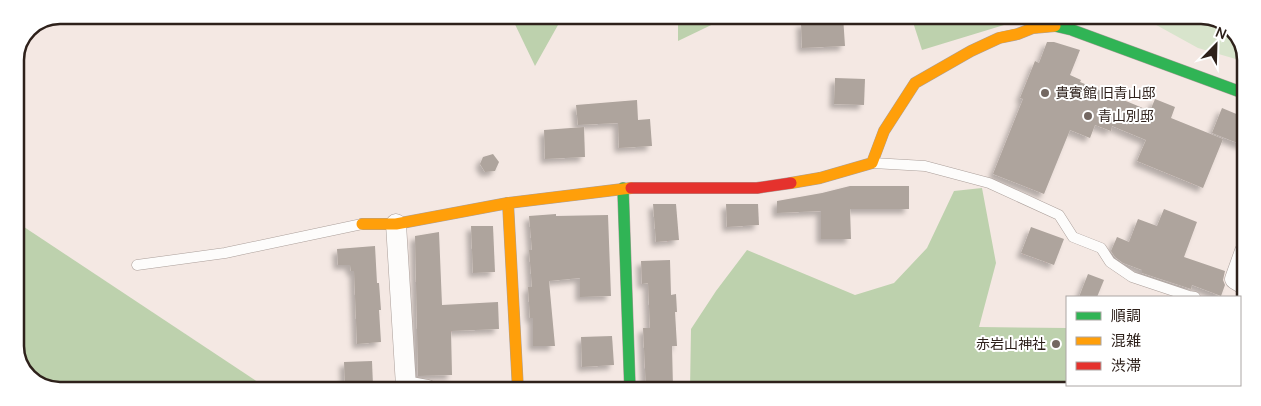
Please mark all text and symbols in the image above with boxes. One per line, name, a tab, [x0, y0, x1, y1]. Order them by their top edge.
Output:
north arrow	[1191, 20, 1241, 70]
text: N	[1213, 22, 1230, 43]
place label: 貴賓館 旧青山邸	[1055, 83, 1156, 102]
marker: 貴賓館 旧青山邸	[1039, 87, 1051, 99]
place label: 青山別邸	[1098, 106, 1154, 125]
marker: 青山別邸	[1082, 110, 1094, 122]
legend	[1066, 296, 1241, 386]
text: 順調	[1111, 305, 1141, 326]
text: 混雑	[1111, 330, 1141, 351]
place label: 赤岩山神社	[976, 334, 1046, 353]
marker: 赤岩山神社	[1050, 338, 1062, 350]
text: 渋滞	[1111, 355, 1141, 376]

